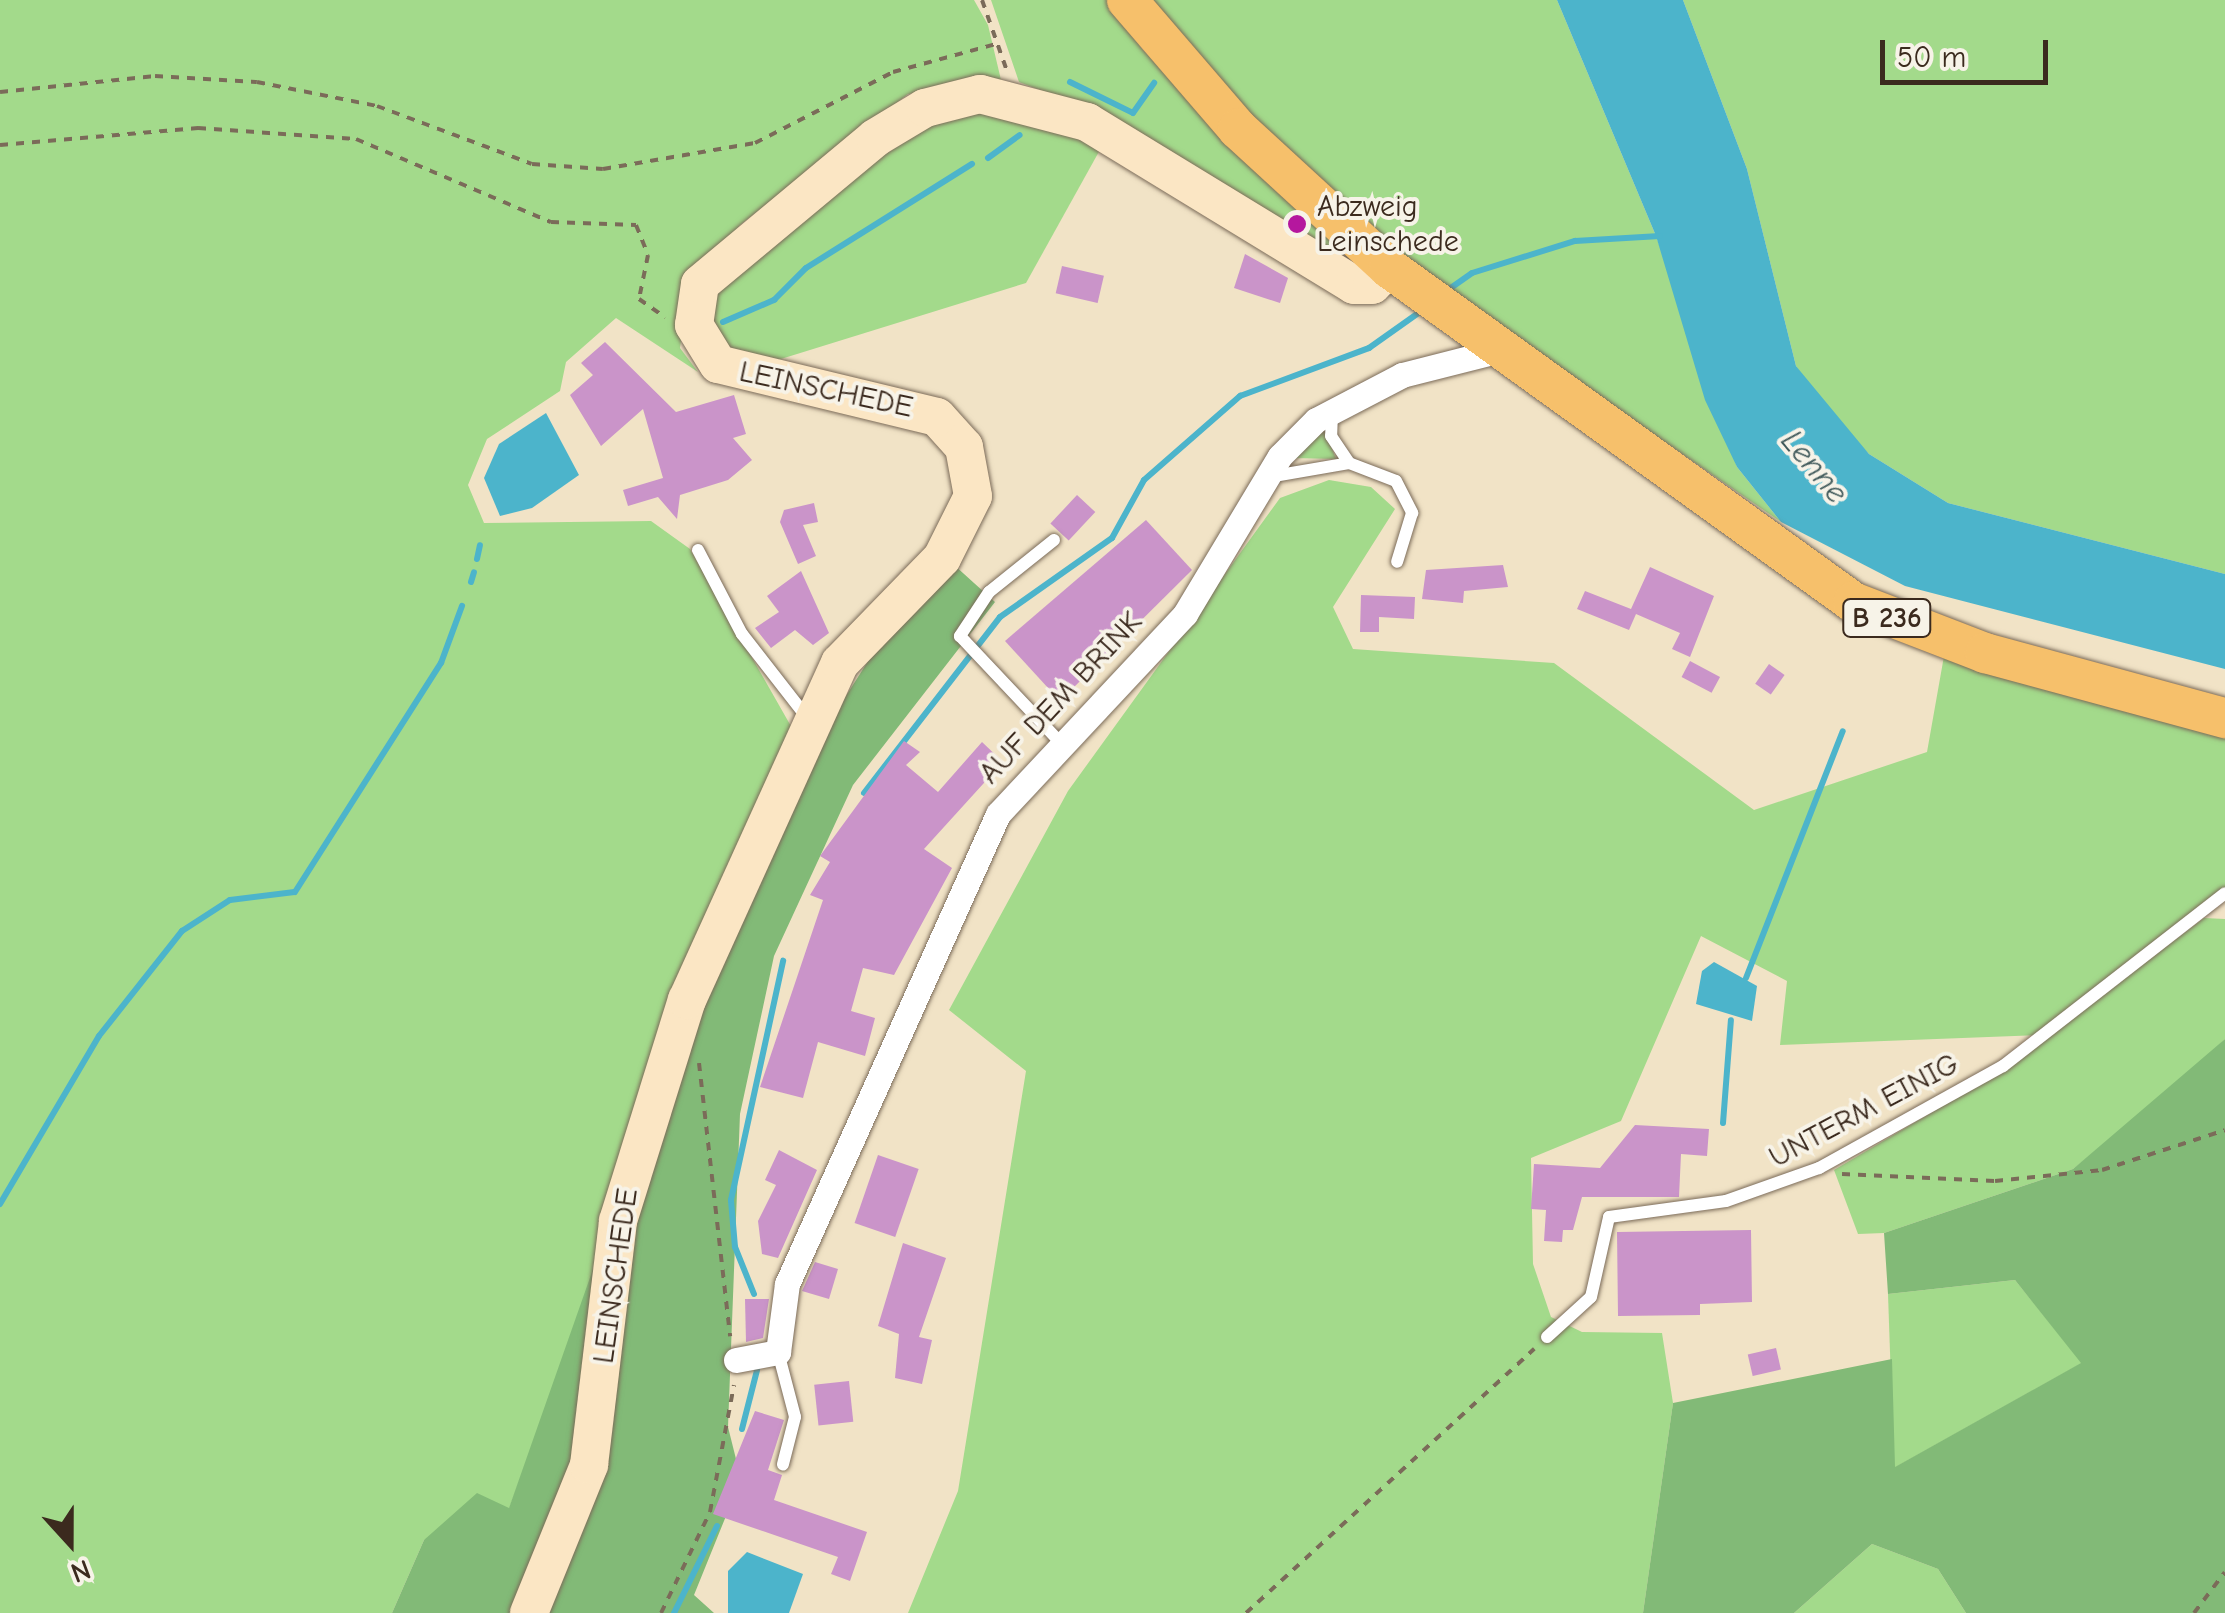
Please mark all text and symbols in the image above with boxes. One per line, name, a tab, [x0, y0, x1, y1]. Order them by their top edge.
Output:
scale bar	[1885, 20, 2052, 82]
text: 50 m	[1897, 40, 1966, 75]
place label: Abzweig Leinschede	[1317, 189, 1459, 260]
marker: Abzweig Leinschede	[1286, 213, 1308, 235]
street label: LEINSCHEDE	[736, 354, 916, 426]
water label: Lenne	[1772, 423, 1856, 511]
road number: B 236	[1842, 595, 1932, 641]
street label: AUF DEM BRINK	[972, 604, 1150, 792]
street label: UNTERM EINIG	[1763, 1046, 1965, 1176]
street label: LEINSCHEDE	[586, 1186, 646, 1366]
north arrow	[20, 1493, 120, 1593]
text: N	[66, 1553, 95, 1589]

